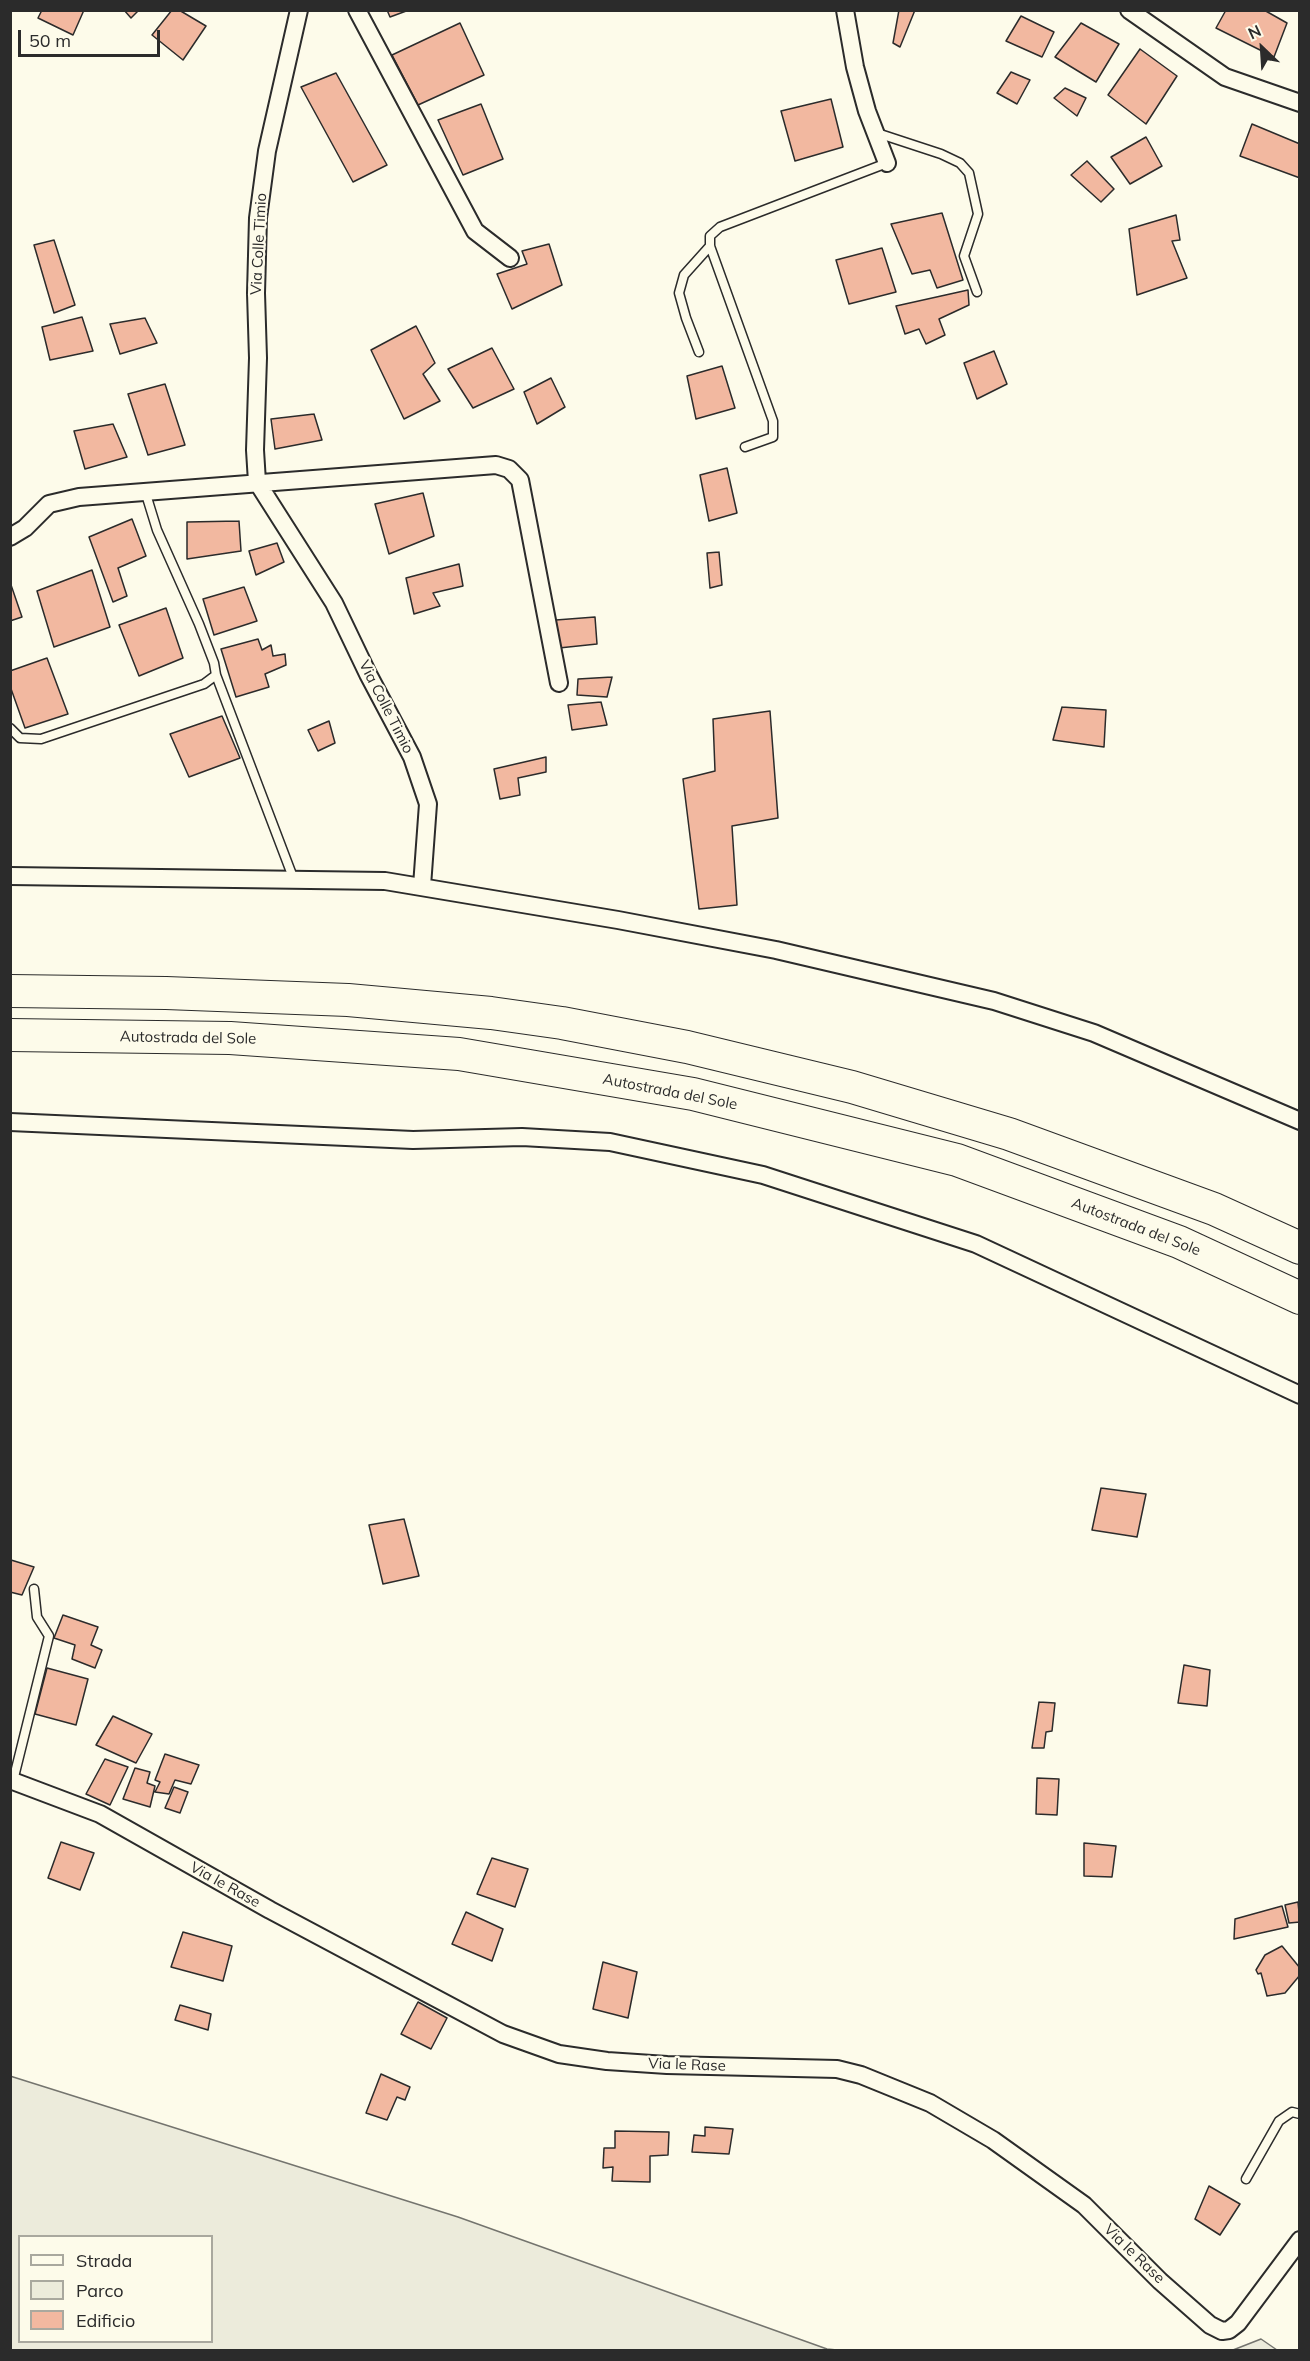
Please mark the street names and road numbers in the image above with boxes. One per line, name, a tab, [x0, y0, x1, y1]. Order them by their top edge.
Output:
street label: Via Colle Timio	[247, 192, 271, 296]
street label: Via Colle Timio	[355, 657, 417, 757]
street label: Autostrada del Sole	[120, 1028, 256, 1048]
street label: Autostrada del Sole	[601, 1070, 739, 1114]
street label: Autostrada del Sole	[1069, 1194, 1203, 1260]
street label: Via le Rase	[187, 1858, 263, 1912]
street label: Via le Rase	[648, 2055, 726, 2075]
street label: Via le Rase	[1100, 2221, 1168, 2287]

